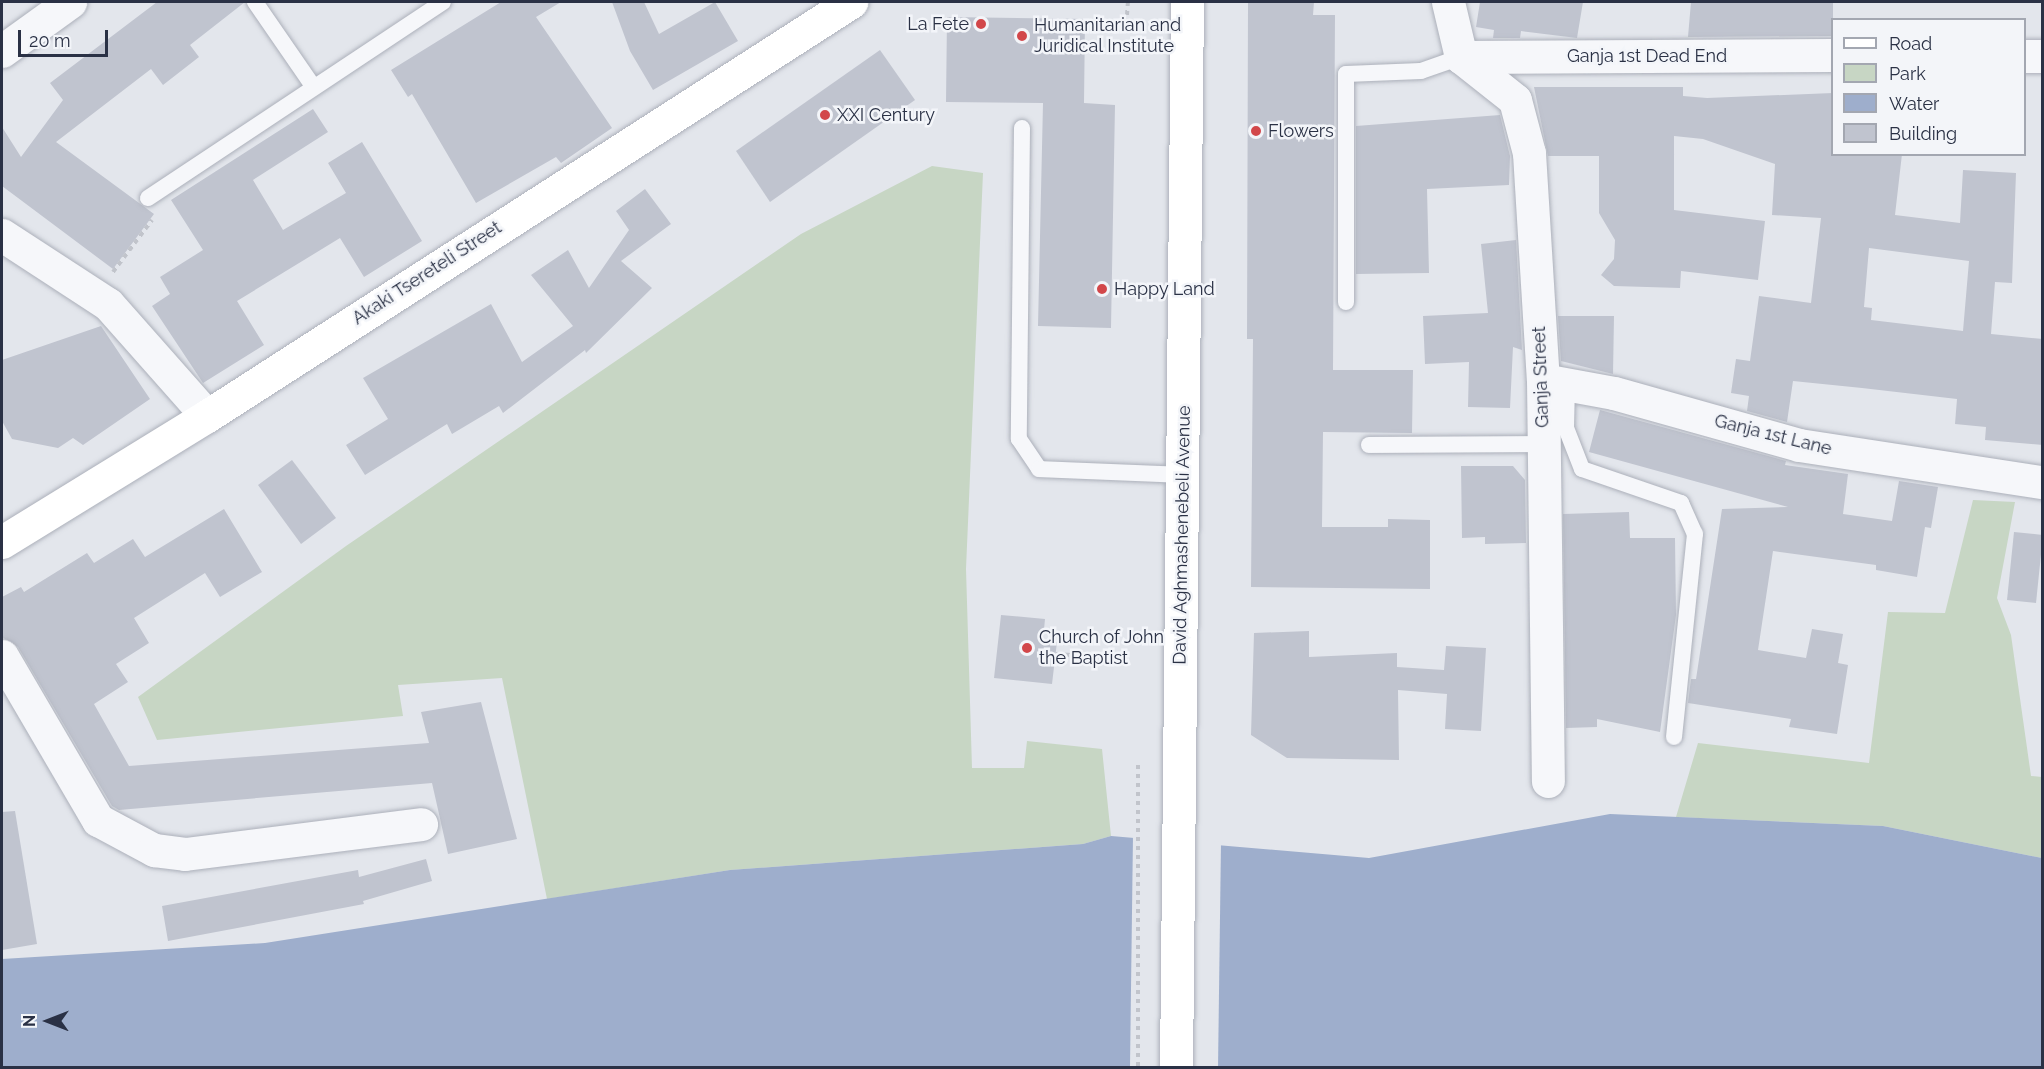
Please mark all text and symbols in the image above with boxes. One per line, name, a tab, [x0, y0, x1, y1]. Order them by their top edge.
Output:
place label: La Fete	[907, 13, 969, 35]
place label: Humanitarian and Juridical Institute	[1034, 15, 1181, 57]
marker: La Fete	[974, 17, 988, 31]
scale bar	[21, 18, 111, 56]
legend	[1831, 18, 2026, 156]
marker: Humanitarian and Juridical Institute	[1015, 29, 1029, 43]
text: 20 m	[29, 30, 71, 51]
text: Road	[1889, 33, 1932, 54]
street label: Ganja 1st Dead End	[1567, 45, 1727, 67]
text: Park	[1889, 63, 1926, 84]
text: Water	[1889, 93, 1939, 114]
place label: XXI Century	[837, 104, 935, 126]
marker: XXI Century	[818, 108, 832, 122]
place label: Flowers	[1268, 120, 1334, 142]
text: Building	[1889, 123, 1957, 144]
marker: Flowers	[1249, 124, 1263, 138]
street label: Akaki Tsereteli Street	[348, 217, 506, 329]
place label: Happy Land	[1114, 278, 1215, 300]
marker: Happy Land	[1095, 282, 1109, 296]
street label: Ganja Street	[1528, 326, 1554, 428]
street label: David Aghmashenebeli Avenue	[1169, 405, 1195, 665]
street label: Ganja 1st Lane	[1712, 410, 1834, 460]
place label: Church of John the Baptist	[1039, 627, 1165, 670]
marker: Church of John the Baptist	[1020, 641, 1034, 655]
north arrow	[18, 991, 78, 1051]
text: N	[20, 1015, 39, 1027]

